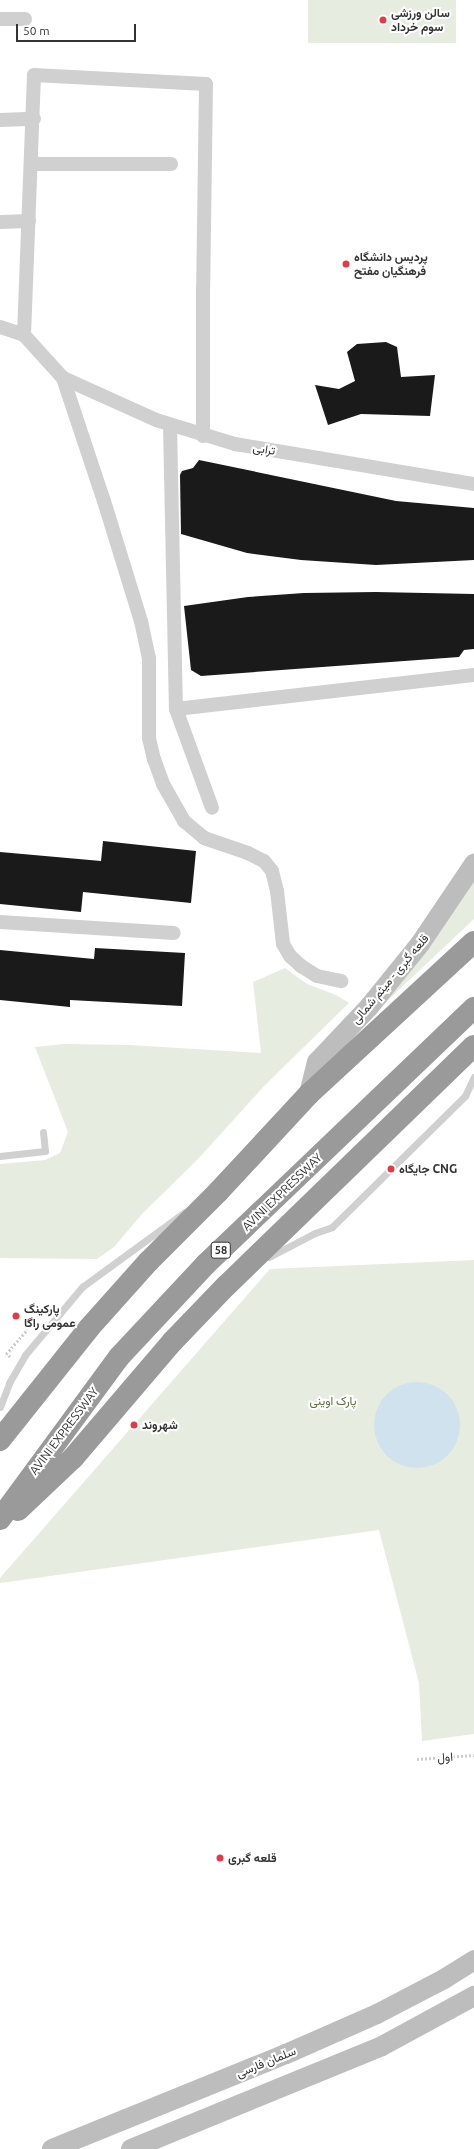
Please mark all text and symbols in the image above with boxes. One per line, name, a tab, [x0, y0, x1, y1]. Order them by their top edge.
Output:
place label: سالن ورزشی سوم خرداد	[391, 6, 450, 34]
marker: سالن ورزشی سوم خرداد	[378, 15, 388, 25]
scale bar	[18, 16, 138, 42]
text: 50 m	[23, 24, 50, 37]
place label: پردیس دانشگاه فرهنگیان مفتح	[354, 250, 428, 278]
marker: پردیس دانشگاه فرهنگیان مفتح	[341, 259, 351, 269]
street label: ترابی	[252, 440, 276, 458]
street label: قلعه گبری - میثم شمالی	[348, 931, 432, 1027]
street label: AVINI EXPRESSWAY	[239, 1150, 325, 1234]
place label: جایگاه CNG	[399, 1162, 457, 1176]
marker: جایگاه CNG	[386, 1164, 396, 1174]
road number: 58	[210, 1241, 232, 1259]
place label: پارکینگ عمومی راگا	[24, 1302, 76, 1330]
marker: پارکینگ عمومی راگا	[11, 1311, 21, 1321]
street label: AVINI EXPRESSWAY	[27, 1385, 101, 1477]
park label: پارک اوینی	[310, 1394, 356, 1408]
place label: شهروند	[142, 1418, 178, 1432]
marker: شهروند	[129, 1420, 139, 1430]
street label: اول	[437, 1749, 453, 1765]
place label: قلعه گبری	[228, 1851, 277, 1865]
marker: قلعه گبری	[215, 1853, 225, 1863]
street label: سلمان فارسی	[234, 2043, 298, 2081]

